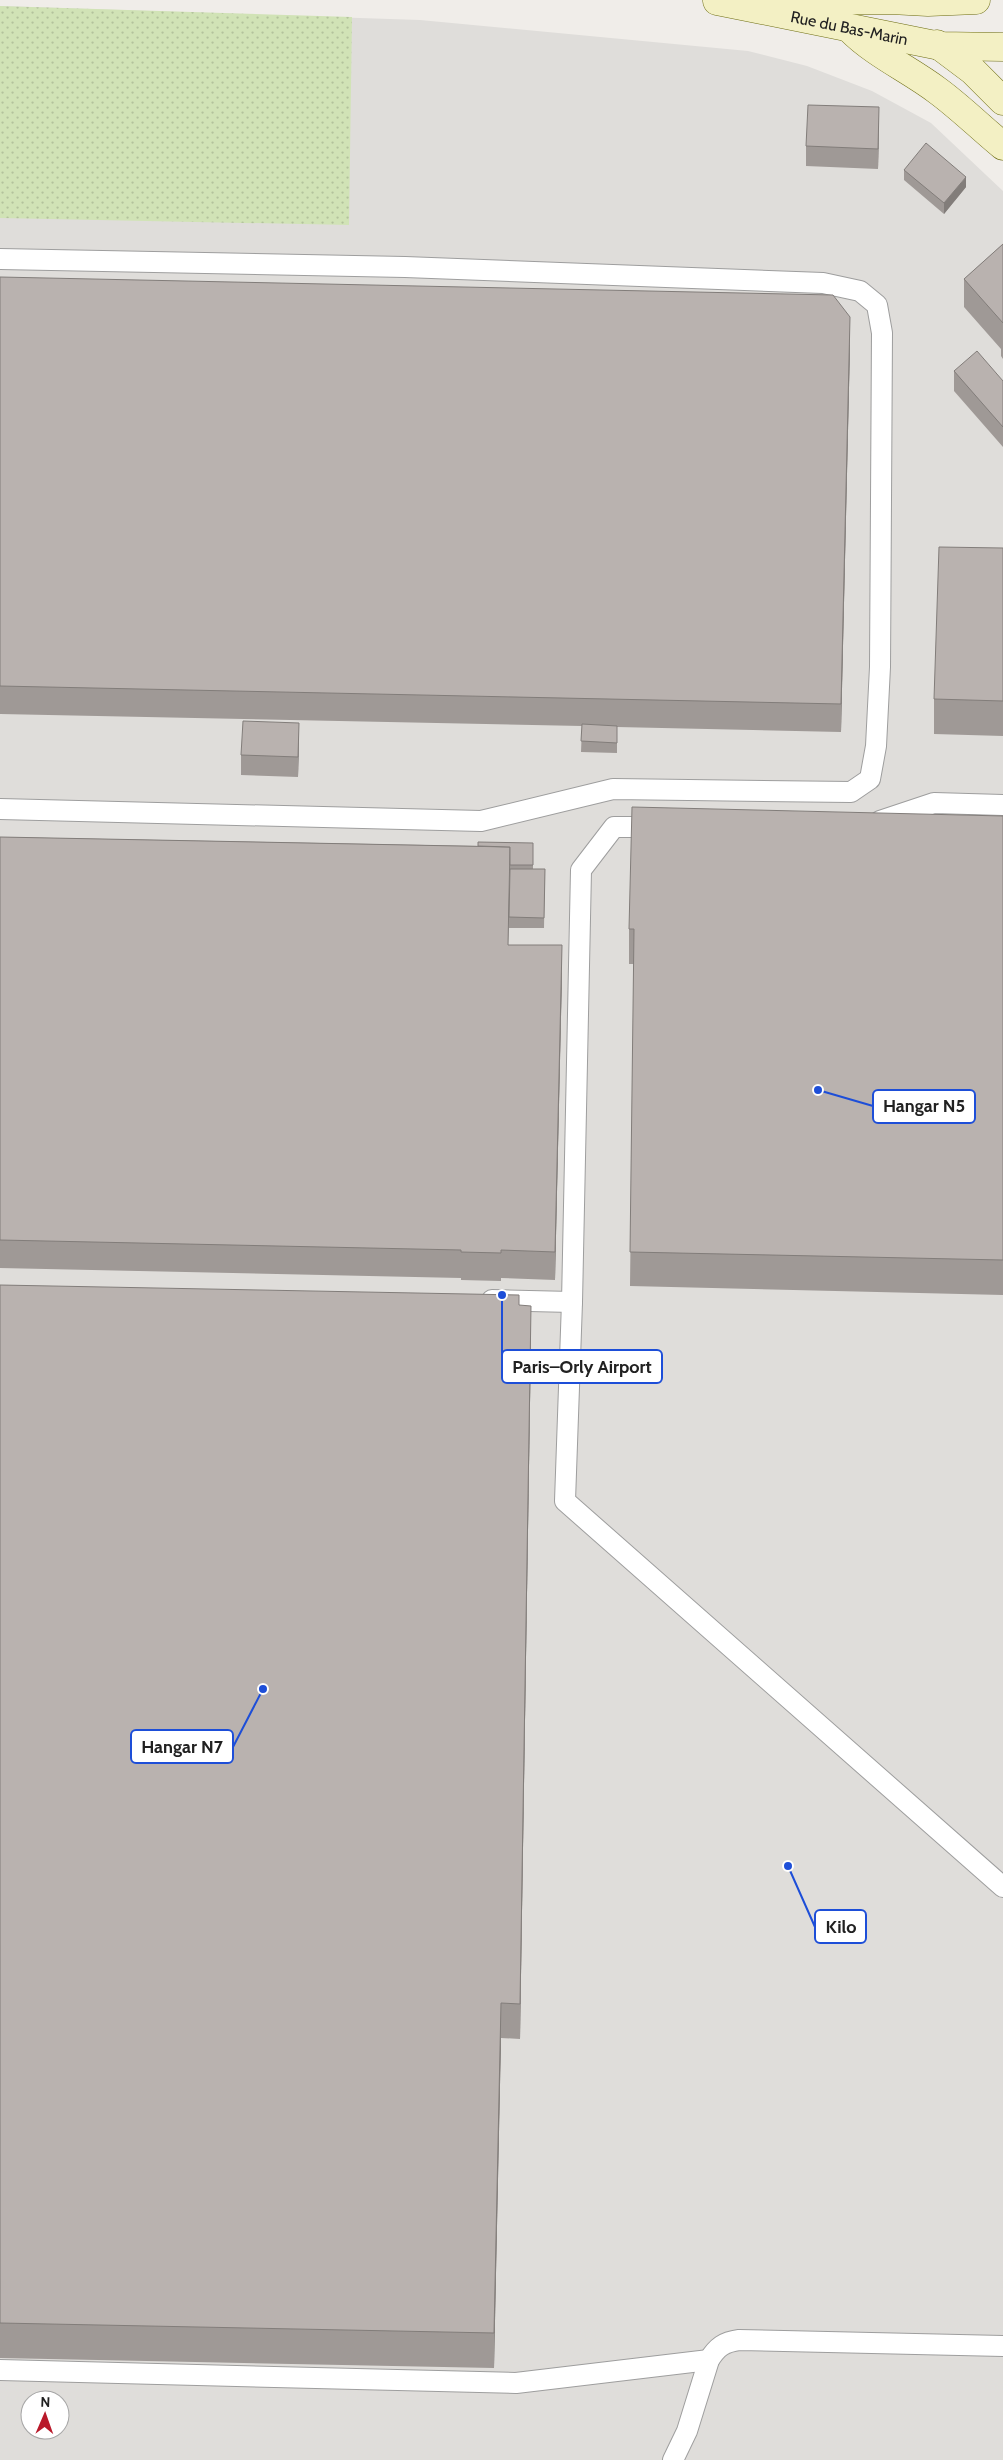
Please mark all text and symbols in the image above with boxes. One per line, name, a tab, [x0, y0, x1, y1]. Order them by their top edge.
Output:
street label: Rue du Bas-Marin	[789, 7, 910, 49]
callout: Hangar N5	[873, 1090, 975, 1123]
text: Hangar N5	[883, 1095, 965, 1117]
callout: Paris–Orly Airport	[502, 1350, 662, 1383]
text: Paris–Orly Airport	[512, 1356, 652, 1378]
callout: Hangar N7	[131, 1730, 233, 1763]
text: Hangar N7	[141, 1736, 224, 1758]
callout: Kilo	[815, 1910, 866, 1943]
text: Kilo	[825, 1916, 857, 1938]
north arrow	[20, 2390, 70, 2440]
text: N	[40, 2393, 51, 2411]

